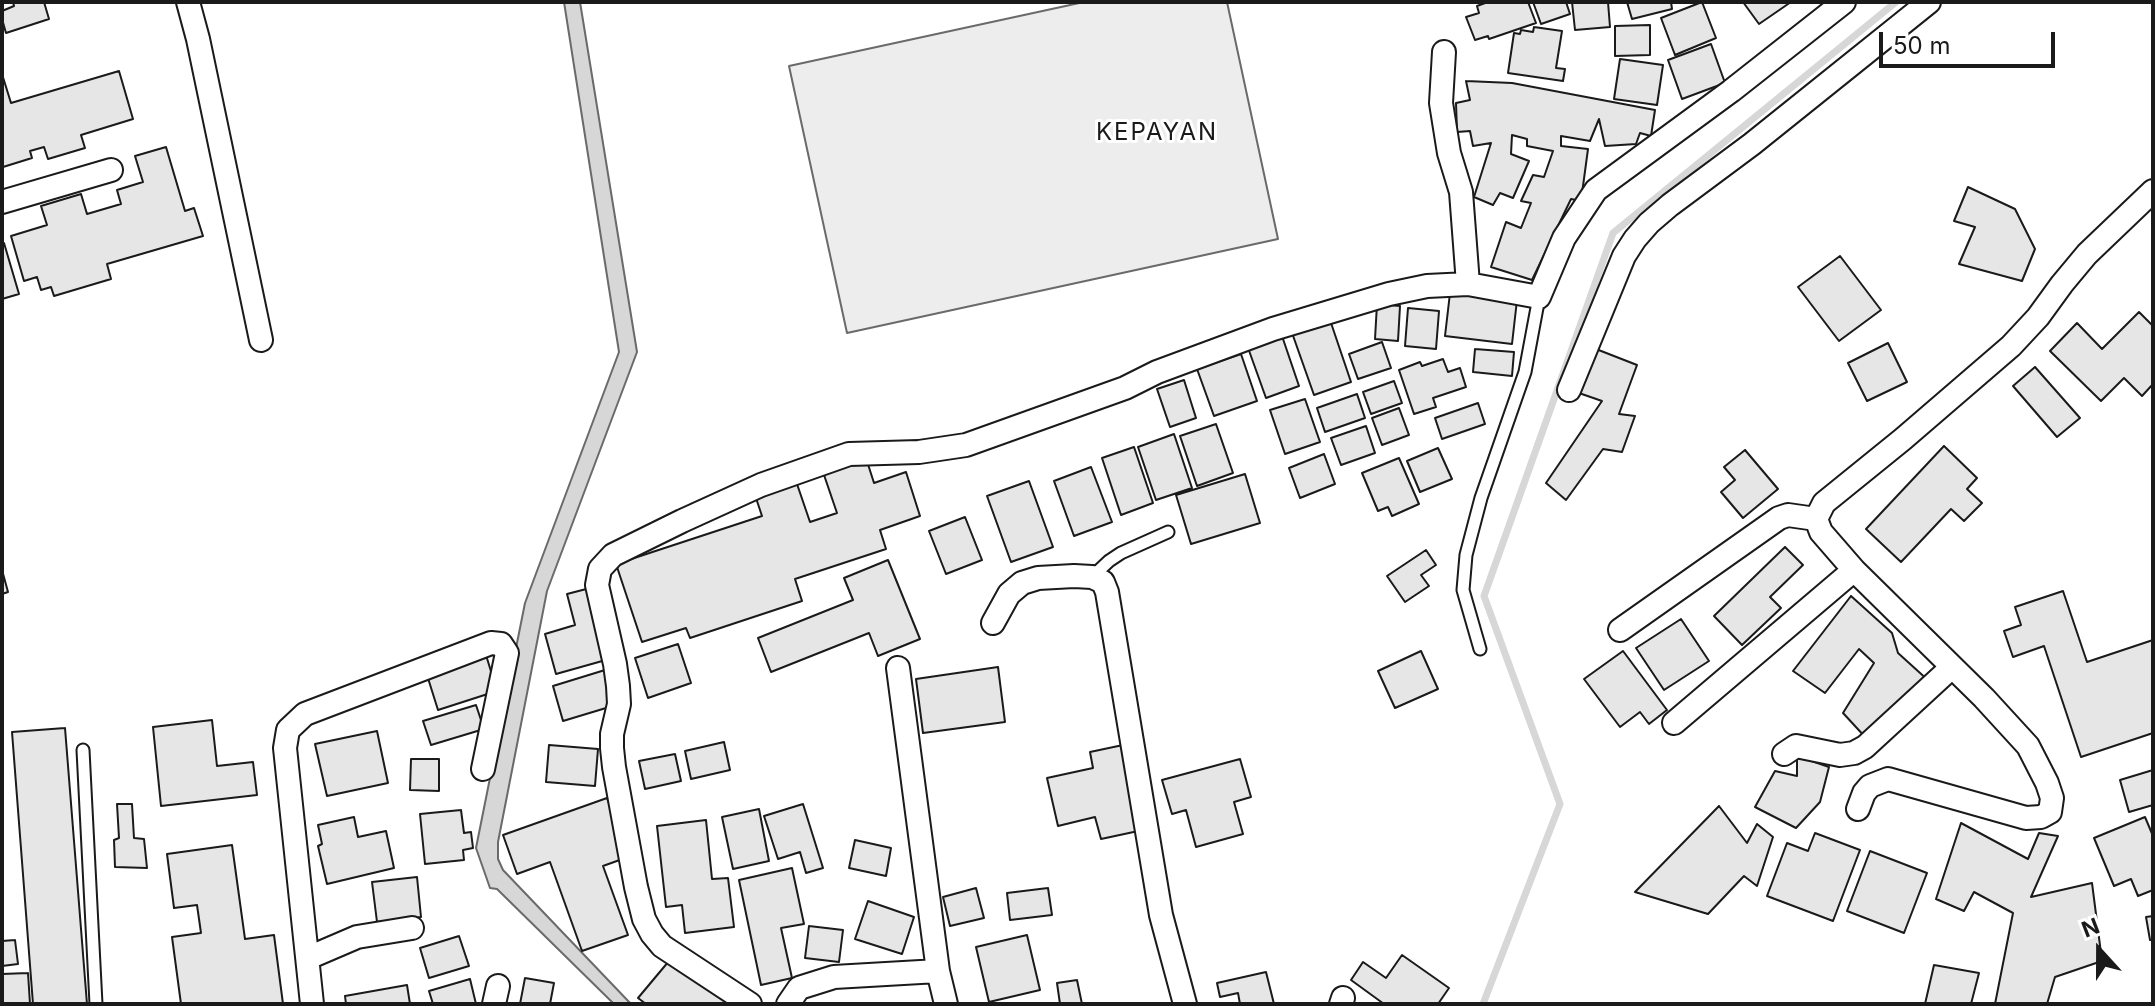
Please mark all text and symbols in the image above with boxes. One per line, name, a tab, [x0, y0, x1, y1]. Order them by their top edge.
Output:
scale bar	[1883, 16, 2059, 66]
text: 50 m	[1893, 31, 1951, 60]
district label: KEPAYAN	[1096, 119, 1218, 147]
north arrow	[2059, 910, 2139, 990]
text: N	[2078, 912, 2103, 943]

